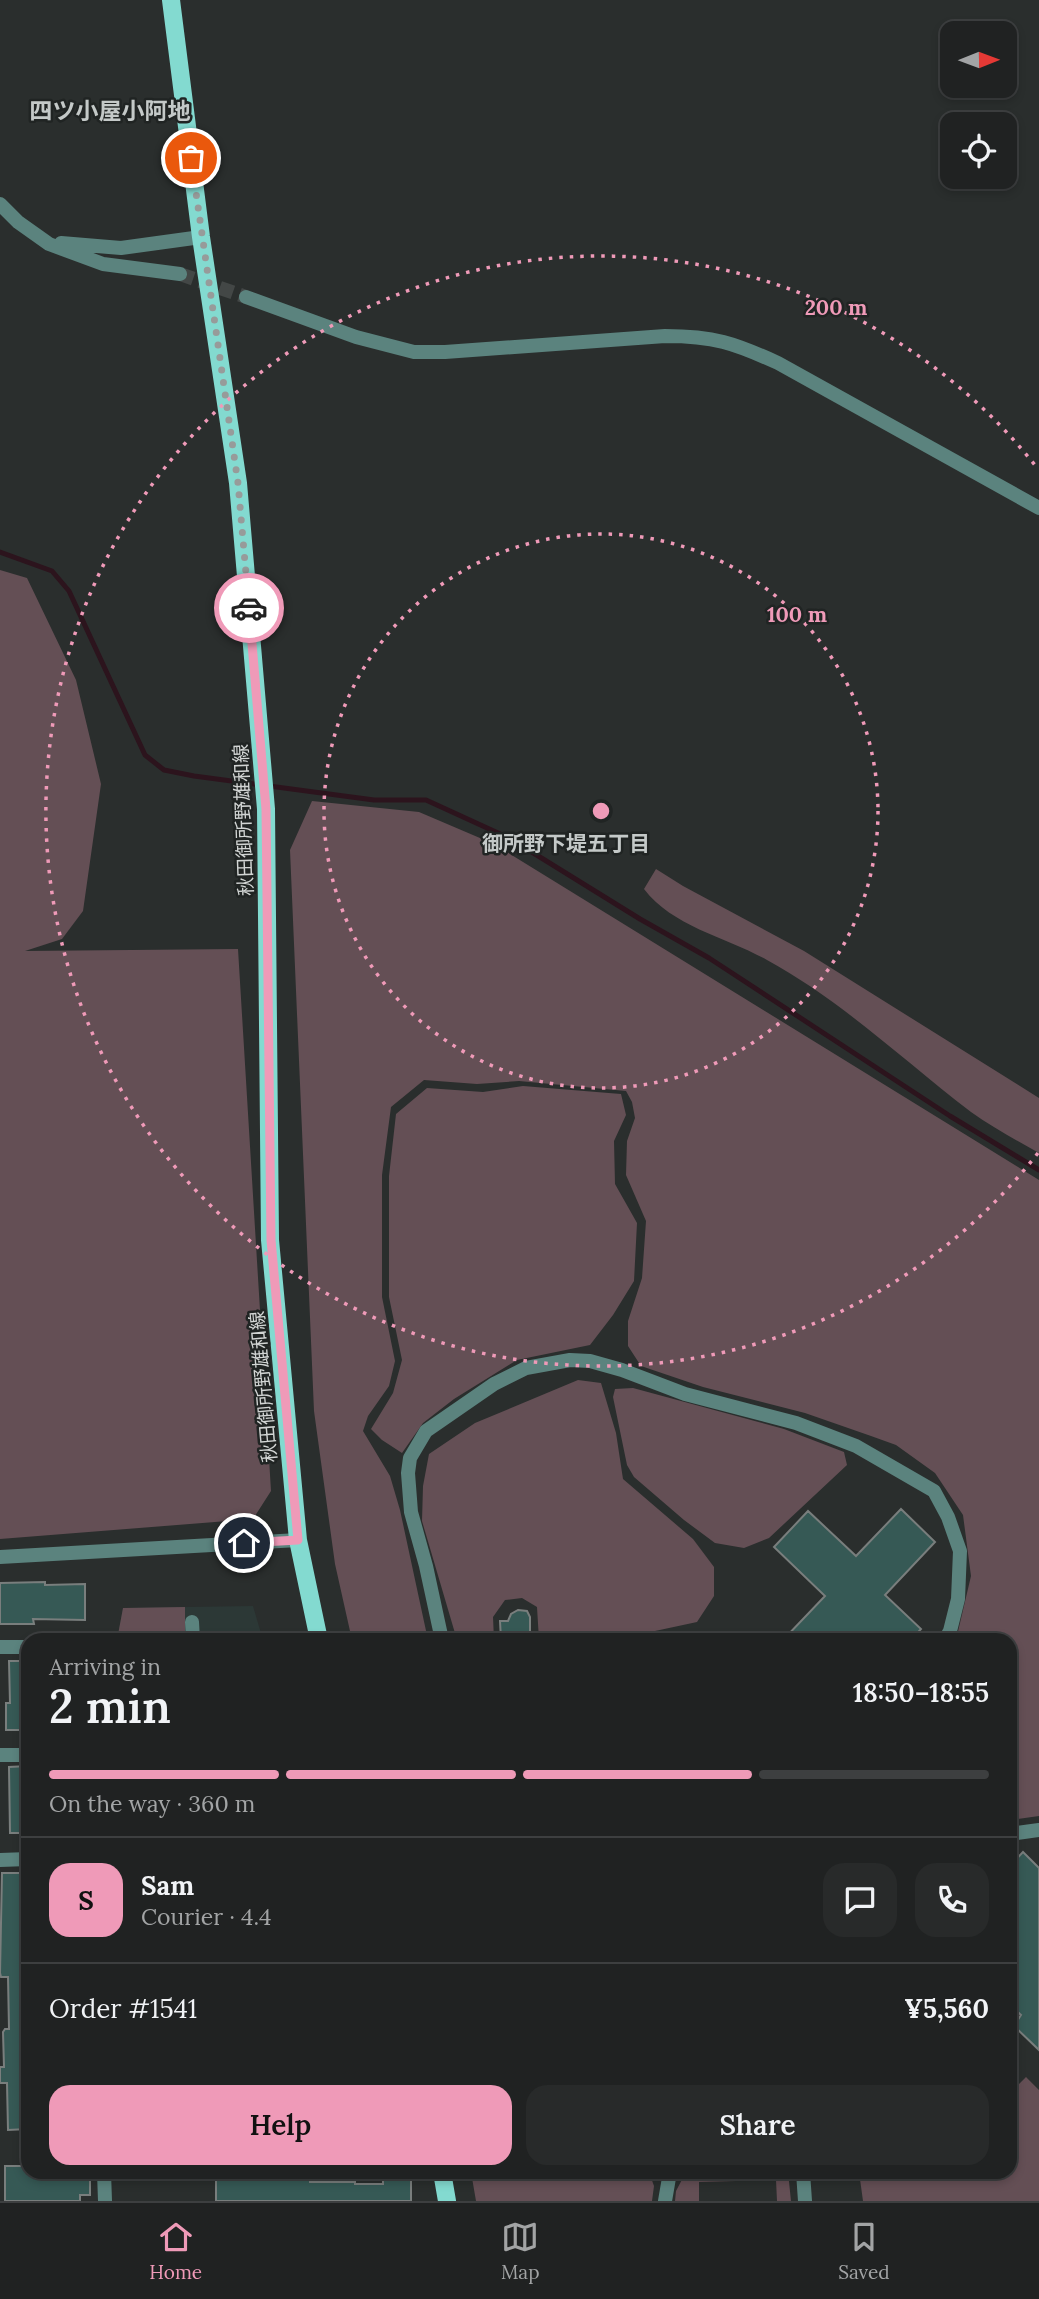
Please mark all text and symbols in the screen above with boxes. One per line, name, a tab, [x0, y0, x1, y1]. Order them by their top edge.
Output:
north arrow	[940, 21, 1017, 98]
map controls	[940, 21, 1017, 189]
district label: 四ツ小屋小阿地	[30, 96, 191, 125]
button: locate	[940, 112, 1017, 189]
pin	[161, 128, 221, 188]
icon: bag	[172, 139, 210, 177]
text: 200 m	[805, 294, 867, 321]
courier	[214, 573, 284, 643]
icon: car	[230, 589, 268, 627]
text: 100 m	[767, 601, 827, 628]
street label: 秋田御所野雄和線	[228, 744, 258, 896]
centre of rings	[589, 799, 613, 823]
district label: 御所野下堤五丁目	[482, 830, 650, 857]
street label: 秋田御所野雄和線	[244, 1310, 282, 1464]
pin	[214, 1513, 274, 1573]
icon: home	[225, 1524, 263, 1562]
text: Arriving in	[49, 1652, 161, 1681]
text: 18:50–18:55	[853, 1676, 989, 1709]
text: 2 min	[49, 1677, 171, 1736]
text: On the way · 360 m	[49, 1789, 255, 1818]
button: chat	[823, 1863, 897, 1937]
button: phone	[915, 1863, 989, 1937]
text: Sam	[141, 1869, 194, 1902]
text: S	[78, 1884, 94, 1917]
text: Courier · 4.4	[141, 1902, 272, 1931]
text: Order #1541	[49, 1992, 197, 2025]
text: ¥5,560	[904, 1992, 989, 2025]
button: Help	[49, 2085, 512, 2165]
button: Share	[526, 2085, 989, 2165]
tab: Home	[149, 2218, 202, 2284]
tab: Map	[501, 2218, 539, 2284]
tab: Saved	[838, 2218, 890, 2284]

